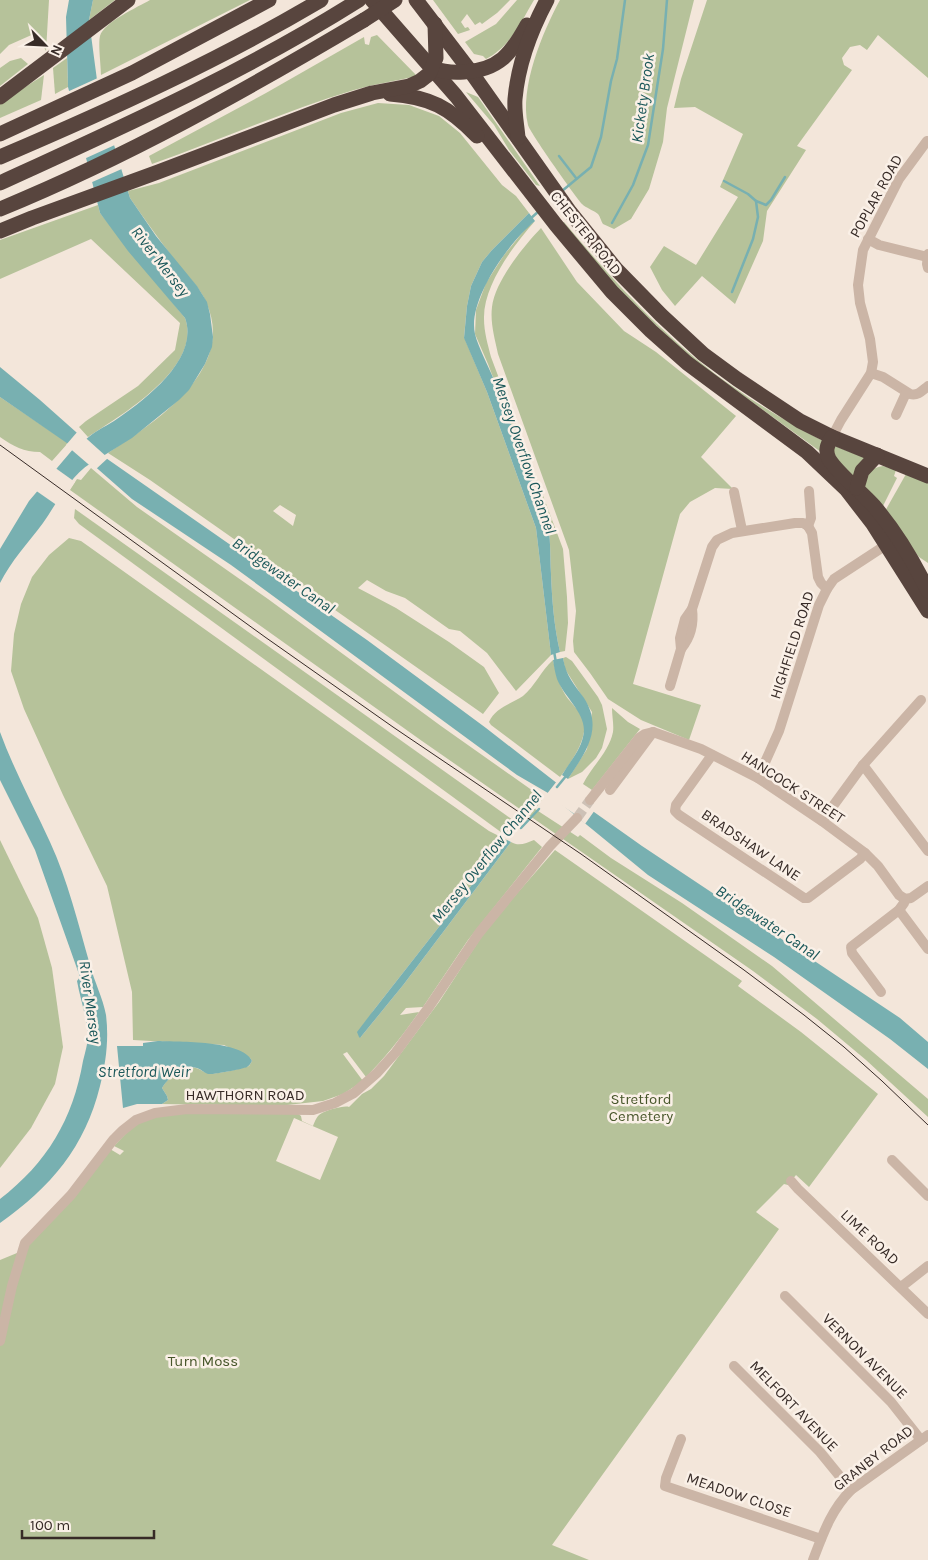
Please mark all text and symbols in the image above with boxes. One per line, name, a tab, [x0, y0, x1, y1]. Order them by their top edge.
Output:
north arrow	[20, 20, 70, 70]
text: N	[47, 42, 66, 58]
water label: Kickety Brook	[627, 51, 658, 144]
street label: POPLAR ROAD	[846, 151, 906, 241]
street label: CHESTER ROAD	[547, 187, 625, 279]
water label: River Mersey	[127, 222, 195, 301]
water label: Mersey Overflow Channel	[489, 374, 560, 536]
water label: Bridgewater Canal	[229, 533, 339, 618]
street label: HIGHFIELD ROAD	[766, 589, 818, 701]
street label: HANCOCK STREET	[738, 747, 849, 827]
water label: Mersey Overflow Channel	[427, 786, 546, 926]
street label: BRADSHAW LANE	[698, 805, 804, 885]
water label: Bridgewater Canal	[712, 881, 823, 964]
water label: River Mersey	[75, 959, 106, 1046]
water label: Stretford Weir	[98, 1062, 191, 1081]
street label: HAWTHORN ROAD	[185, 1086, 305, 1104]
park label: Stretford Cemetery	[609, 1090, 673, 1125]
street label: LIME ROAD	[837, 1205, 903, 1269]
street label: VERNON AVENUE	[819, 1310, 911, 1402]
park label: Turn Moss	[168, 1352, 238, 1370]
street label: MELFORT AVENUE	[746, 1357, 842, 1455]
street label: GRANBY ROAD	[830, 1421, 916, 1495]
street label: MEADOW CLOSE	[684, 1469, 794, 1521]
scale bar	[22, 1508, 155, 1540]
text: 100 m	[30, 1516, 70, 1534]

